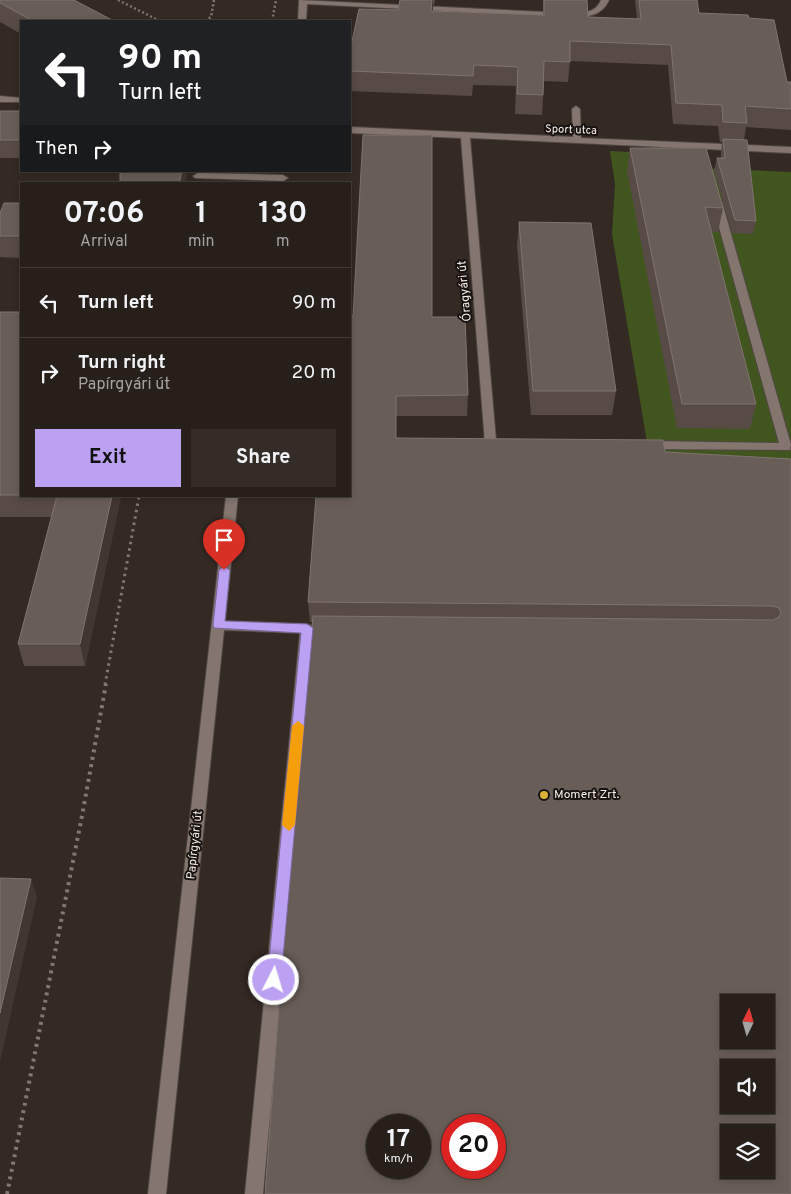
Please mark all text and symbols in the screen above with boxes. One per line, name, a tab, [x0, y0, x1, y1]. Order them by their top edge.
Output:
text: 90 m	[118, 37, 202, 81]
icon: left	[35, 40, 100, 105]
text: Turn left	[118, 80, 201, 107]
street label: Sport utca	[545, 122, 597, 138]
icon: right	[88, 135, 116, 163]
text: Then	[35, 137, 78, 161]
text: 07:06	[64, 196, 144, 233]
text: 1	[195, 196, 207, 233]
text: 130	[258, 196, 307, 233]
text: Arrival	[80, 232, 128, 252]
text: min	[188, 232, 215, 252]
text: m	[276, 232, 290, 252]
street label: Óragyári út	[454, 260, 476, 322]
icon: left	[35, 289, 63, 317]
text: Turn left	[78, 291, 154, 315]
text: 90 m	[292, 291, 336, 315]
text: Turn right	[78, 351, 166, 375]
icon: right	[35, 359, 63, 387]
text: 20 m	[292, 361, 336, 385]
text: Papírgyári út	[78, 375, 170, 395]
button: Exit	[35, 429, 181, 487]
button: Share	[191, 429, 336, 487]
pin	[203, 519, 245, 570]
icon: arrive	[210, 526, 238, 554]
place label: Momert Zrt.	[554, 787, 619, 803]
marker: Momert Zrt.	[538, 789, 550, 801]
street label: Papírgyári út	[183, 810, 207, 880]
position arrow	[247, 953, 299, 1005]
north arrow	[720, 994, 775, 1049]
map controls	[720, 994, 775, 1179]
button: sound	[720, 1059, 775, 1114]
speed limit sign: 20	[441, 1114, 506, 1179]
text: 17	[387, 1124, 410, 1156]
button: layers	[720, 1124, 775, 1179]
text: km/h	[384, 1151, 413, 1167]

